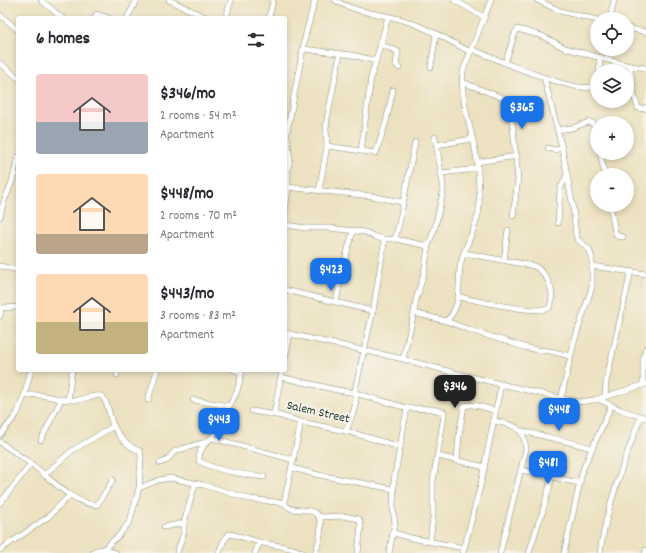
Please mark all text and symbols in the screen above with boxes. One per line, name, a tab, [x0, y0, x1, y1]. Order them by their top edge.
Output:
map controls	[590, 12, 634, 212]
button: locate	[590, 12, 634, 56]
text: 6 homes	[36, 28, 90, 52]
icon: filters	[245, 29, 267, 51]
button: layers	[590, 64, 634, 108]
text: $346/mo	[160, 83, 216, 107]
icon: home	[68, 90, 116, 138]
pin: $365	[498, 96, 546, 130]
text: $365	[510, 99, 534, 118]
text: 2 rooms · 54 m²	[160, 107, 236, 126]
button: +	[590, 116, 634, 160]
text: Apartment	[160, 126, 214, 145]
button: −	[590, 168, 634, 212]
text: $448/mo	[160, 183, 214, 207]
icon: home	[68, 190, 116, 238]
text: 2 rooms · 70 m²	[160, 207, 237, 226]
text: Apartment	[160, 226, 214, 245]
pin: $423	[307, 258, 355, 292]
text: $423	[319, 261, 343, 280]
text: $443/mo	[160, 283, 214, 307]
icon: home	[68, 290, 116, 338]
text: 3 rooms · 83 m²	[160, 307, 236, 326]
text: Apartment	[160, 326, 214, 345]
pin: $346	[431, 375, 479, 409]
text: $346	[443, 378, 467, 397]
street label: Salem Street	[285, 397, 352, 430]
pin: $448	[535, 398, 583, 432]
text: $448	[548, 401, 570, 420]
pin: $443	[195, 408, 243, 442]
text: $443	[207, 411, 231, 430]
pin: $481	[524, 451, 572, 485]
text: $481	[538, 454, 558, 473]

